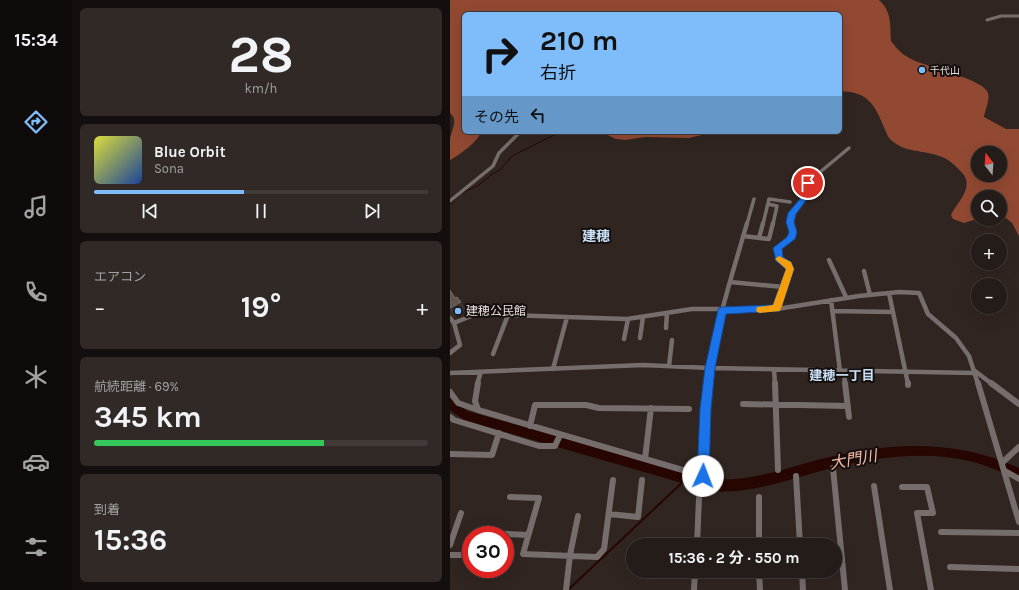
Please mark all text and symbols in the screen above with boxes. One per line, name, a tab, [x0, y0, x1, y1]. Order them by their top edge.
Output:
text: 28	[228, 24, 294, 85]
text: 210 m	[540, 24, 618, 57]
icon: right	[474, 28, 526, 80]
text: 15:34	[14, 29, 58, 51]
text: 右折	[540, 62, 576, 84]
marker: 千代山	[917, 65, 927, 75]
place label: 千代山	[930, 65, 960, 77]
text: km/h	[245, 81, 277, 96]
icon: left	[527, 104, 549, 126]
icon: directions	[22, 108, 50, 136]
text: その先	[474, 108, 519, 126]
text: Blue Orbit	[154, 143, 226, 161]
north arrow	[971, 146, 1007, 182]
map controls	[971, 146, 1007, 314]
text: Sona	[154, 161, 184, 176]
pin	[791, 166, 825, 200]
icon: arrive	[797, 172, 819, 194]
button: search	[971, 190, 1007, 226]
icon: music	[22, 193, 50, 221]
icon: previous	[139, 200, 161, 222]
icon: pause	[250, 200, 272, 222]
icon: next	[361, 200, 383, 222]
district label: 建穂	[582, 228, 610, 245]
button: +	[971, 234, 1007, 270]
text: エアコン	[94, 269, 146, 284]
icon: phone	[22, 278, 50, 306]
button: −	[971, 278, 1007, 314]
text: 19°	[241, 289, 281, 325]
text: −	[94, 295, 106, 321]
text: +	[416, 295, 428, 321]
place label: 建穂公民館	[466, 304, 526, 318]
marker: 建穂公民館	[453, 306, 463, 316]
icon: climate	[22, 363, 50, 391]
district label: 建穂一丁目	[809, 368, 875, 383]
text: 航続距離 · 69%	[94, 379, 179, 394]
text: 345 km	[94, 399, 202, 435]
water label: 大門川	[828, 446, 880, 473]
icon: car	[22, 448, 50, 476]
position arrow	[682, 455, 724, 497]
text: 到着	[94, 502, 120, 517]
text: 15:36	[94, 522, 167, 558]
speed limit sign: 30	[462, 526, 514, 578]
icon: filters	[22, 533, 50, 561]
text: 15:36 · 2 分 · 550 m	[668, 549, 800, 567]

